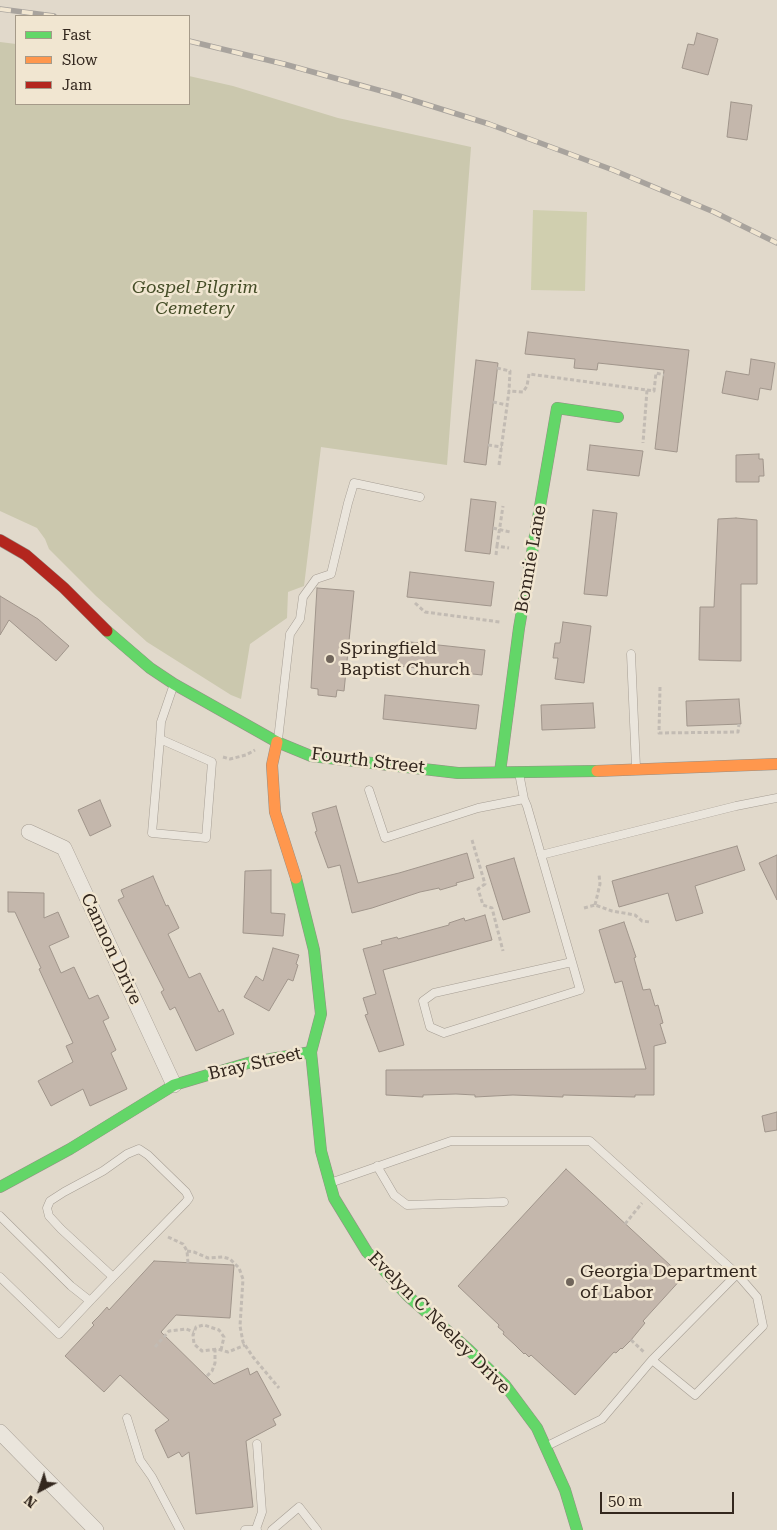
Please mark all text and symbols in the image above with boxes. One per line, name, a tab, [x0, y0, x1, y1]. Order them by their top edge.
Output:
legend	[15, 15, 190, 105]
text: Fast	[62, 26, 91, 44]
text: Slow	[62, 51, 97, 69]
text: Jam	[62, 76, 92, 94]
park label: Gospel Pilgrim Cemetery	[132, 277, 258, 320]
street label: Bonnie Lane	[511, 503, 551, 615]
place label: Springfield Baptist Church	[340, 638, 470, 681]
marker: Springfield Baptist Church	[324, 653, 336, 665]
street label: Fourth Street	[310, 743, 426, 779]
street label: Cannon Drive	[76, 890, 146, 1008]
street label: Bray Street	[206, 1043, 304, 1085]
street label: Evelyn C Neeley Drive	[363, 1247, 515, 1399]
place label: Georgia Department of Labor	[580, 1261, 757, 1304]
marker: Georgia Department of Labor	[564, 1276, 576, 1288]
north arrow	[15, 1465, 65, 1515]
scale bar	[602, 1482, 736, 1514]
text: N	[21, 1492, 40, 1511]
text: 50 m	[608, 1492, 642, 1510]

